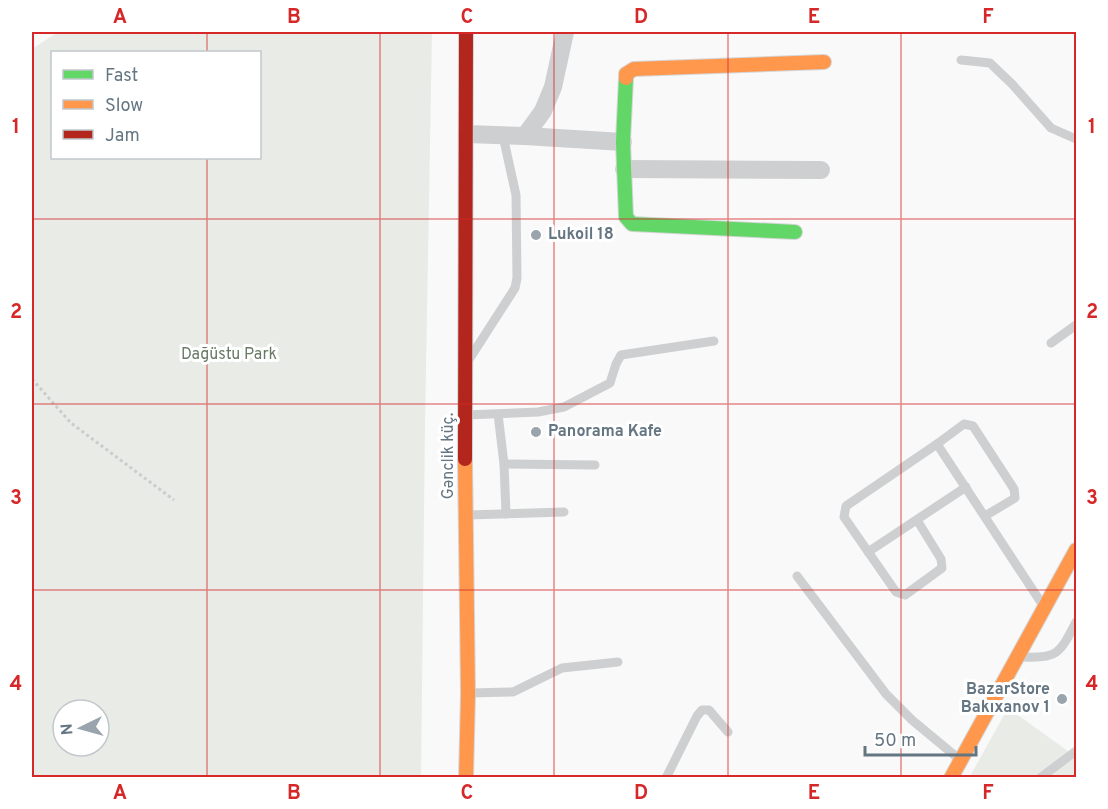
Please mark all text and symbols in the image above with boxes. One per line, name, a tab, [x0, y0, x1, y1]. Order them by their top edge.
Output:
text: A	[113, 5, 127, 31]
text: B	[287, 5, 301, 31]
text: C	[461, 5, 473, 31]
text: D	[634, 5, 648, 31]
text: E	[808, 5, 820, 31]
text: F	[982, 5, 994, 31]
legend	[51, 51, 261, 159]
text: Fast	[105, 65, 138, 88]
text: Slow	[105, 95, 143, 118]
text: 1	[12, 115, 20, 141]
text: 1	[1088, 115, 1096, 141]
text: Jam	[105, 125, 140, 148]
place label: Lukoil 18	[548, 225, 614, 245]
marker: Lukoil 18	[529, 228, 543, 242]
text: 2	[10, 300, 22, 326]
text: 2	[1086, 300, 1098, 326]
park label: Dağüstu Park	[181, 345, 277, 365]
street label: Gənclik küç.	[439, 413, 459, 499]
place label: Panorama Kafe	[548, 422, 662, 442]
marker: Panorama Kafe	[529, 425, 543, 439]
text: 3	[10, 486, 22, 512]
text: 3	[1086, 486, 1098, 512]
text: 4	[10, 672, 22, 698]
text: 4	[1086, 672, 1098, 698]
place label: BazarStore Bakıxanov 1	[961, 680, 1050, 718]
marker: BazarStore Bakıxanov 1	[1055, 692, 1069, 706]
north arrow	[51, 698, 111, 758]
scale bar	[865, 719, 976, 757]
text: N	[58, 723, 79, 736]
text: 50 m	[874, 730, 916, 753]
text: A	[113, 781, 127, 807]
text: B	[287, 781, 301, 807]
text: C	[461, 781, 473, 807]
text: D	[634, 781, 648, 807]
text: E	[808, 781, 820, 807]
text: F	[982, 781, 994, 807]

